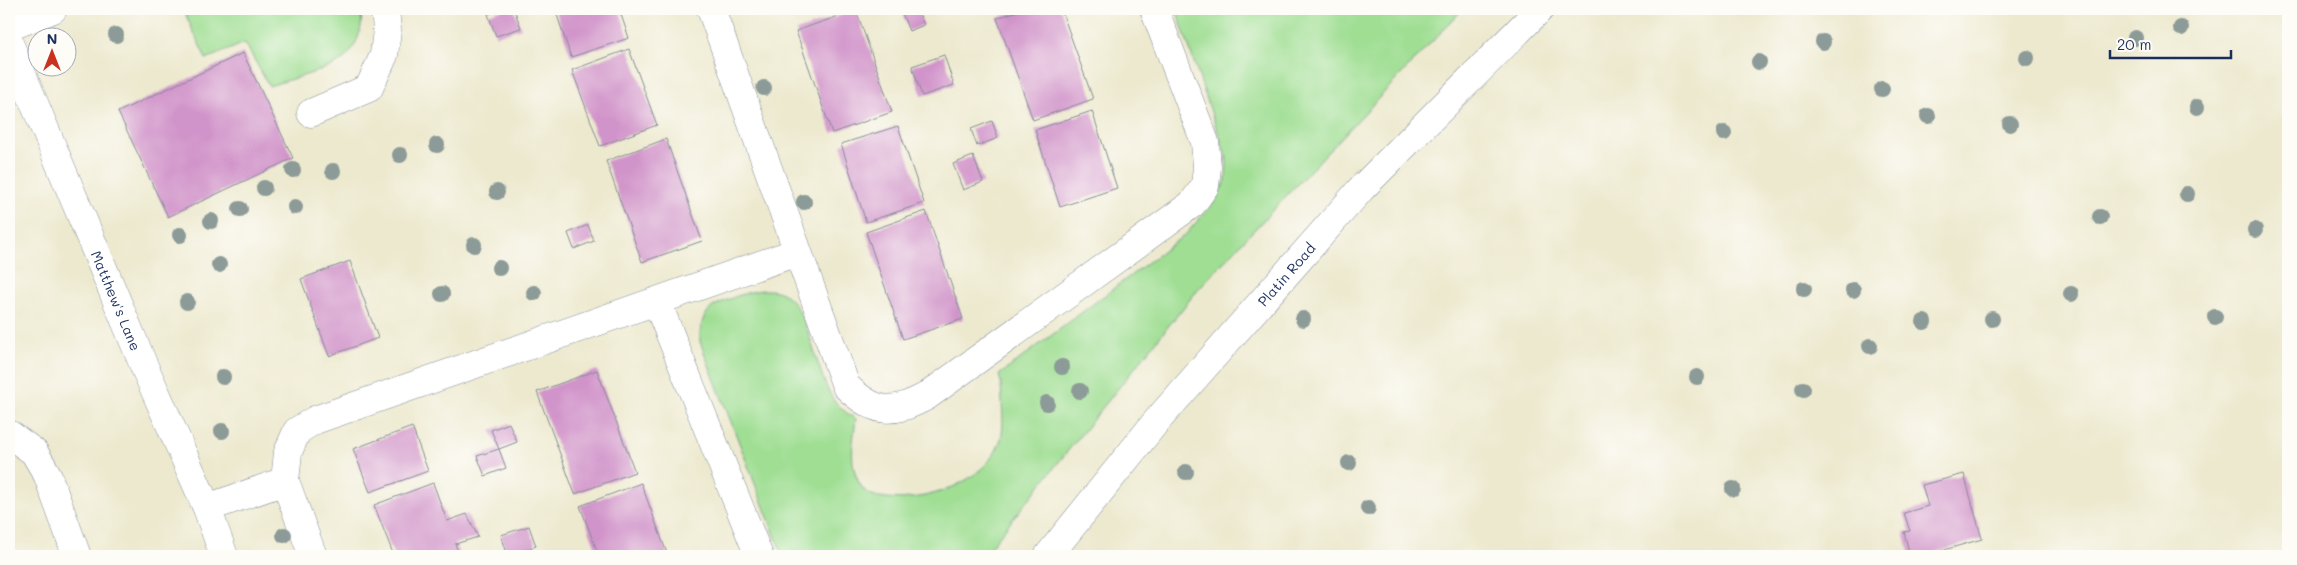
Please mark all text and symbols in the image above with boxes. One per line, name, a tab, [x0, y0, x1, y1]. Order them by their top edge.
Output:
north arrow	[28, 28, 78, 78]
scale bar	[2110, 28, 2231, 60]
text: N	[47, 29, 57, 48]
text: 20 m	[2117, 34, 2151, 54]
street label: Platin Road	[1253, 238, 1319, 310]
street label: Matthew's Lane	[87, 248, 146, 353]

